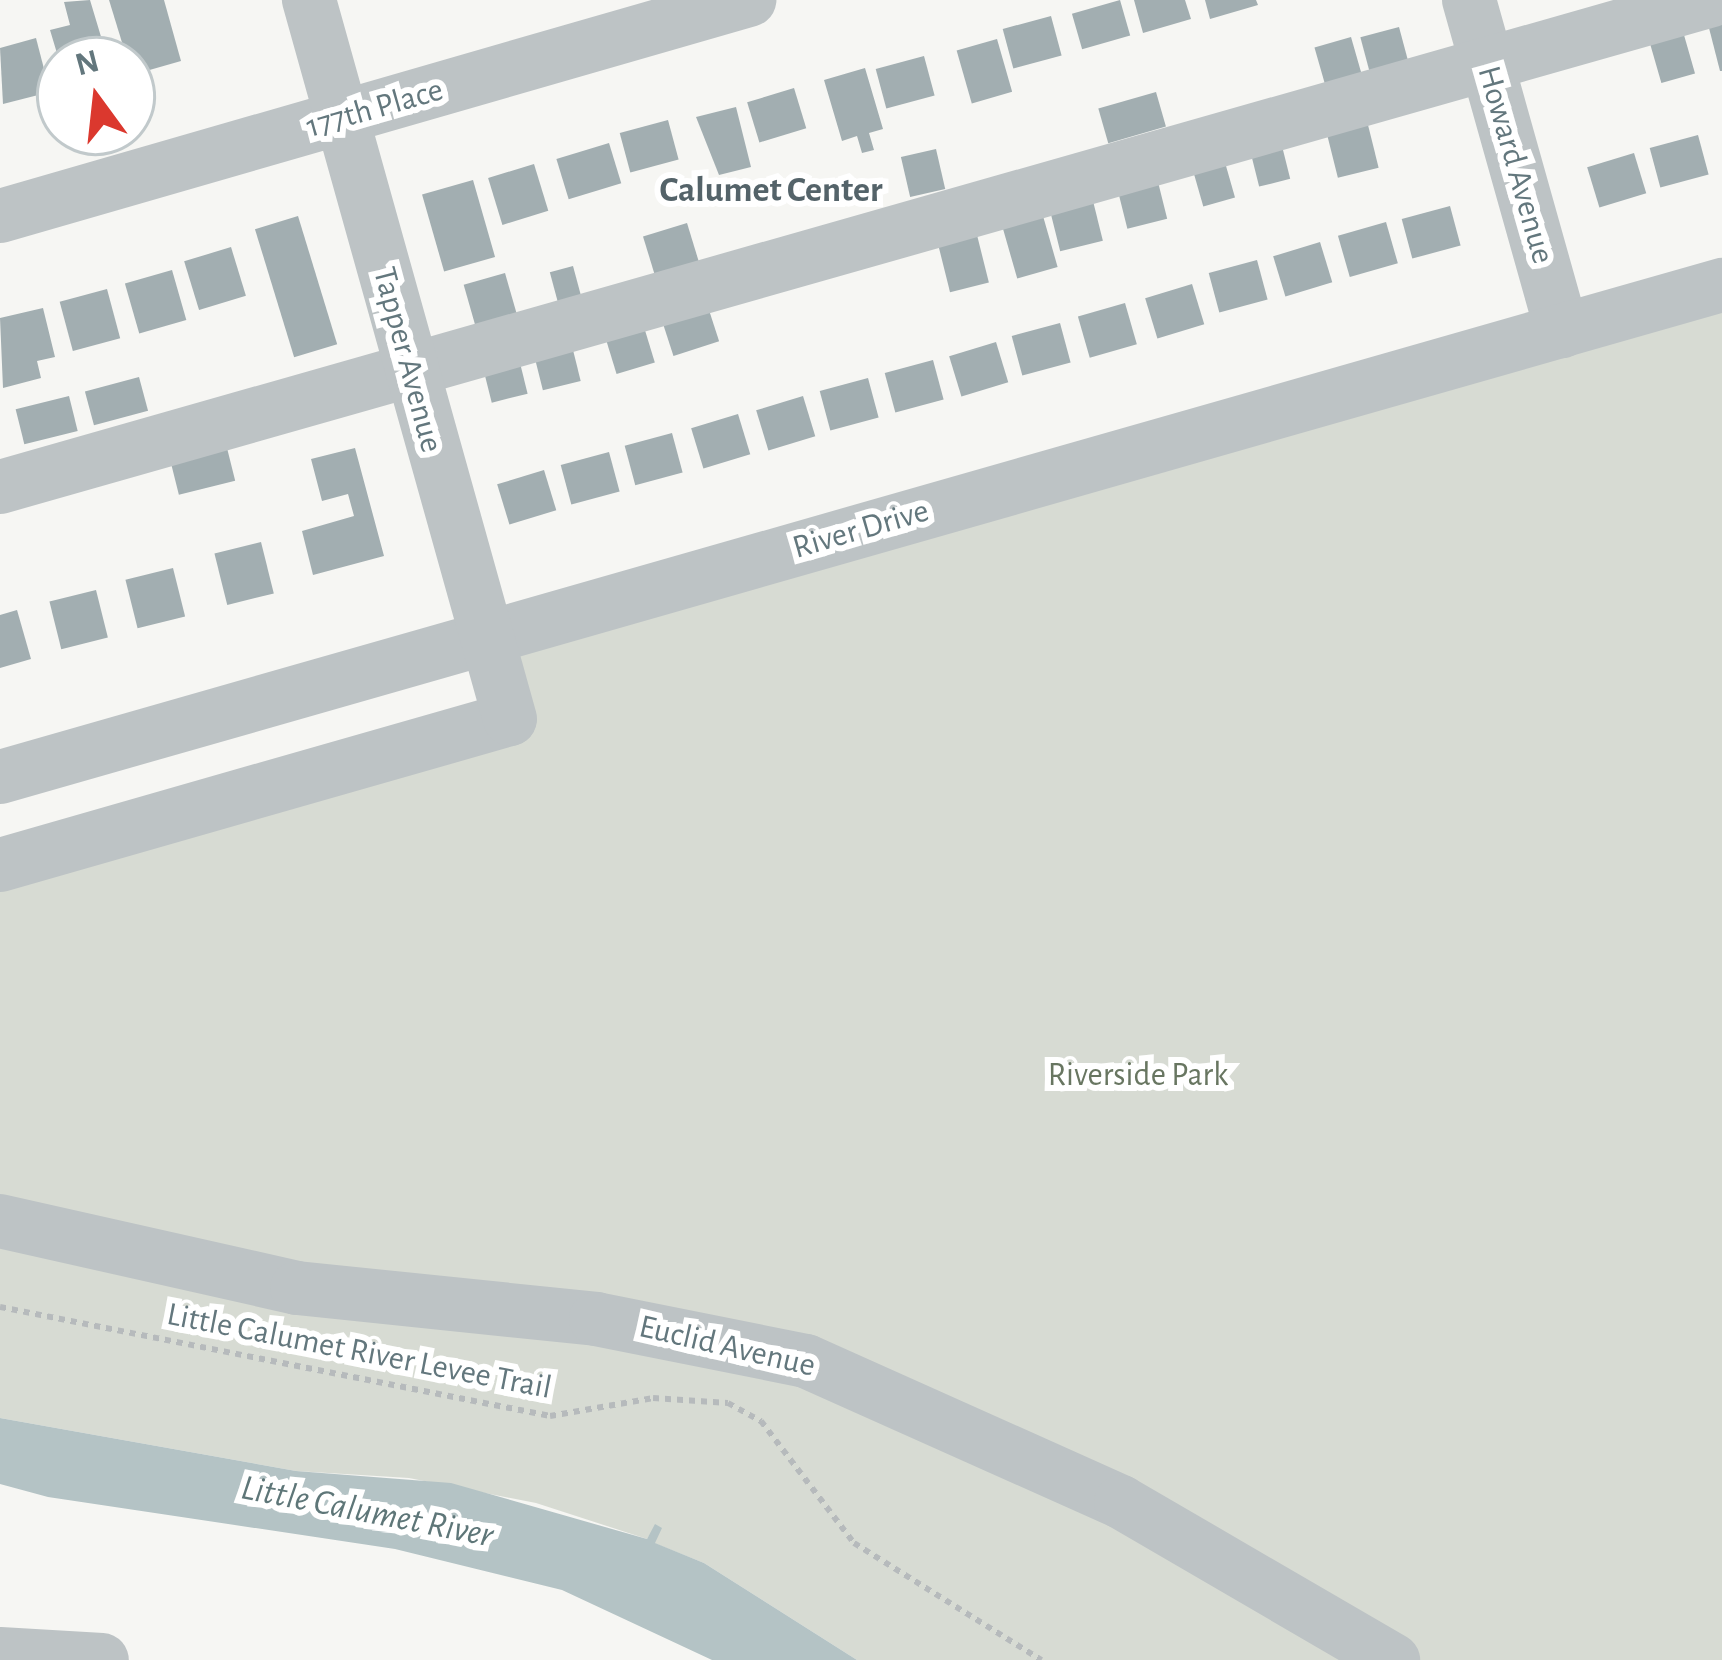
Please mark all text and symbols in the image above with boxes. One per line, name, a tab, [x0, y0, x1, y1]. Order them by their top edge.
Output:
north arrow	[36, 36, 156, 156]
text: N	[72, 45, 103, 83]
street label: Howard Avenue	[1468, 62, 1562, 268]
street label: 177th Place	[302, 71, 448, 147]
district label: Calumet Center	[659, 169, 883, 213]
street label: Tapper Avenue	[363, 263, 451, 457]
street label: River Drive	[788, 492, 934, 568]
park label: Riverside Park	[1048, 1056, 1228, 1096]
street label: Little Calumet River Levee Trail	[163, 1295, 555, 1409]
street label: Euclid Avenue	[635, 1308, 819, 1386]
water label: Little Calumet River	[237, 1466, 497, 1558]

